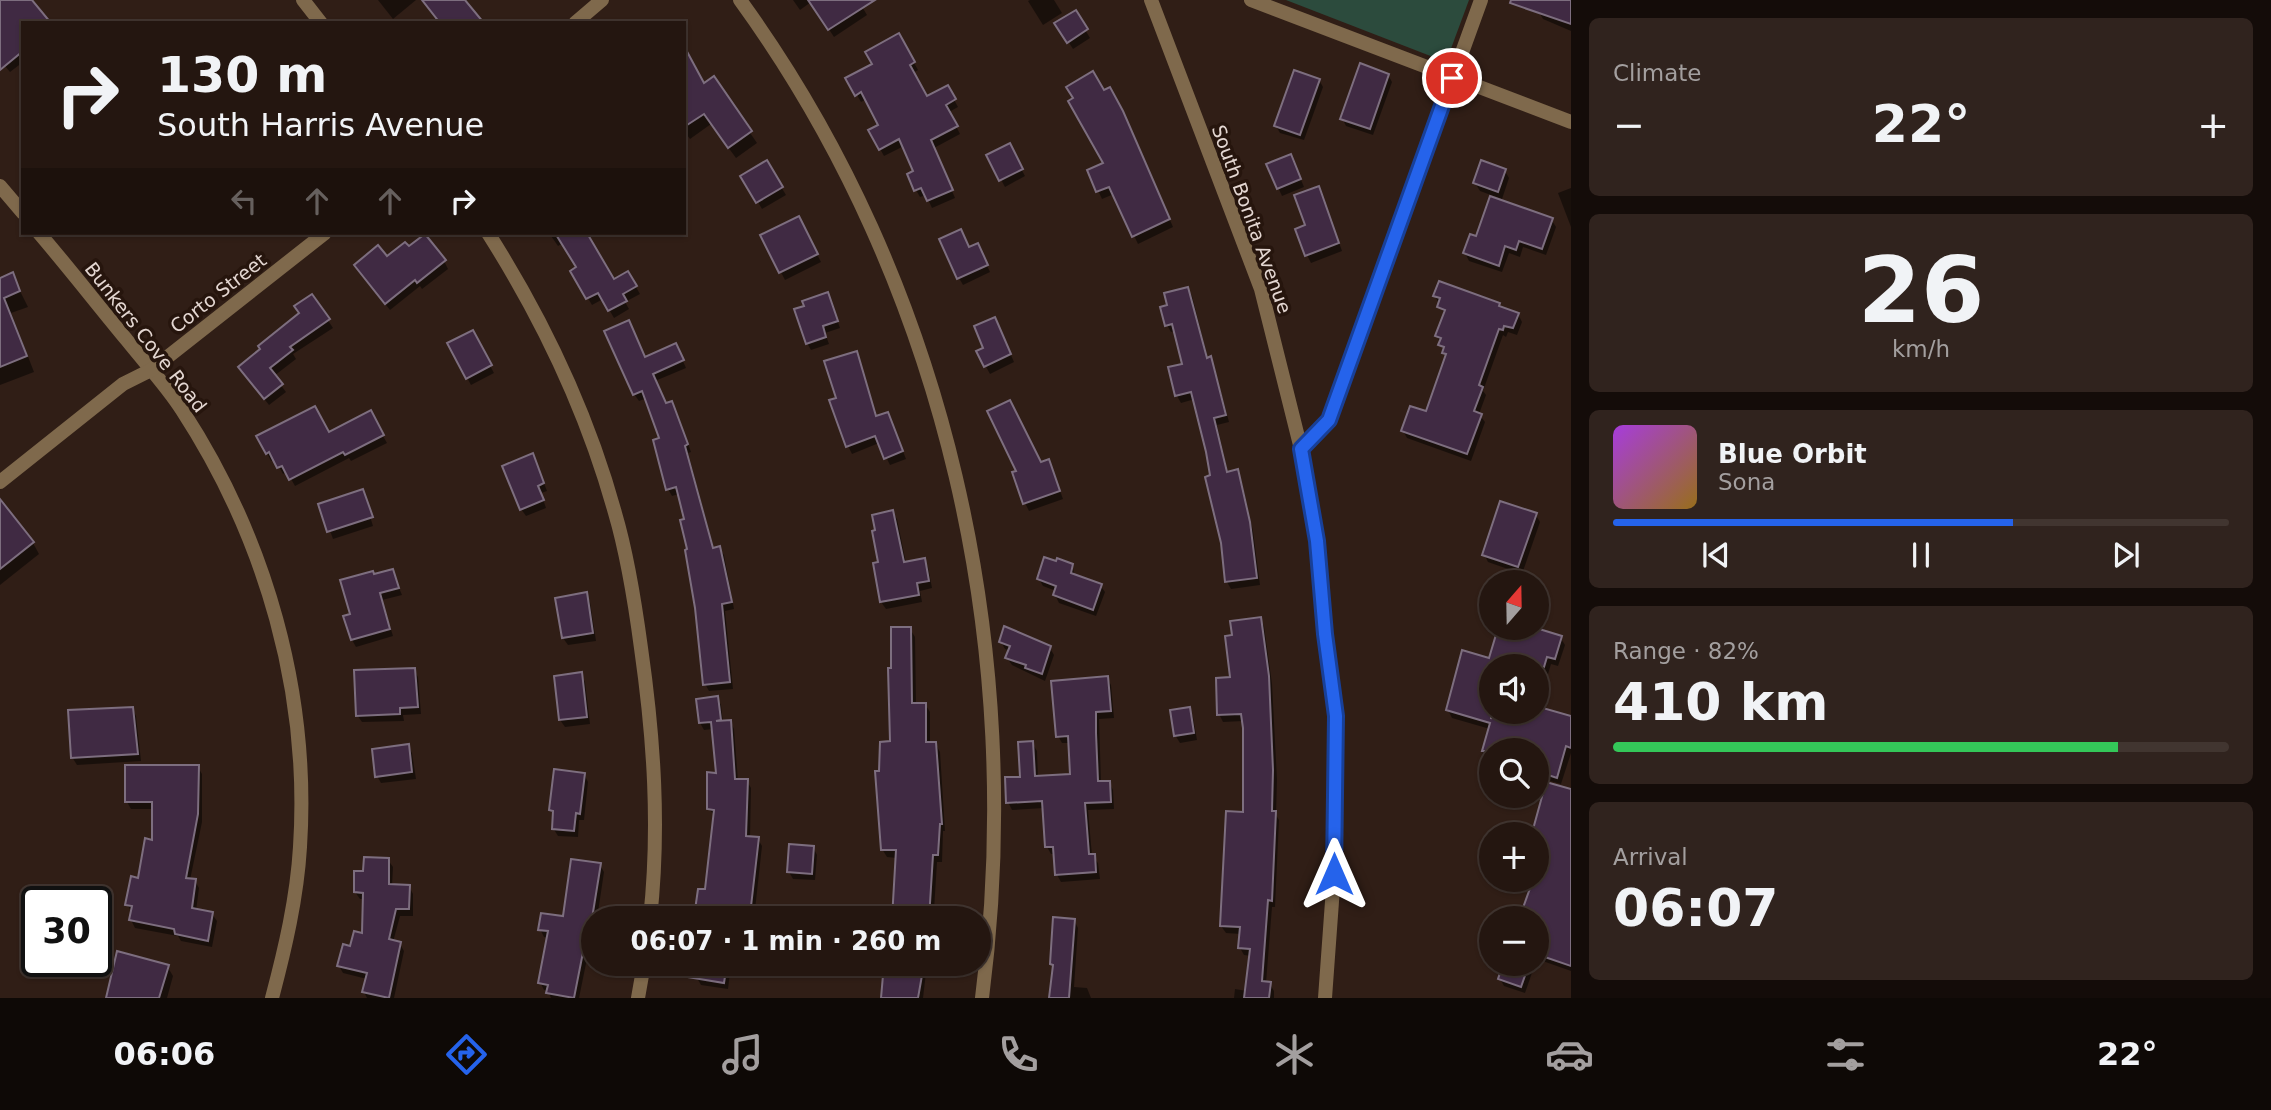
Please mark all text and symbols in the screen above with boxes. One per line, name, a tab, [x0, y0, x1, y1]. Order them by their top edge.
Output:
text: 130 m	[157, 47, 327, 104]
pin	[1422, 48, 1482, 108]
icon: right	[42, 49, 133, 140]
icon: arrive	[1433, 59, 1471, 97]
text: Climate	[1613, 60, 1702, 86]
text: 22°	[1872, 94, 1970, 154]
text: −	[1613, 103, 1645, 147]
text: +	[2197, 103, 2229, 147]
text: South Harris Avenue	[157, 106, 484, 144]
street label: South Bonita Avenue	[1208, 122, 1296, 316]
icon: left	[225, 182, 263, 220]
icon: ahead	[298, 182, 336, 220]
icon: ahead	[371, 182, 409, 220]
icon: right	[444, 182, 482, 220]
text: 26	[1858, 238, 1984, 343]
street label: Corto Street	[166, 249, 270, 337]
street label: Bunkers Cove Road	[81, 258, 211, 416]
text: km/h	[1892, 336, 1950, 362]
text: Blue Orbit	[1718, 439, 1867, 469]
text: Sona	[1718, 469, 1775, 495]
icon: previous	[1697, 536, 1735, 574]
icon: pause	[1902, 536, 1940, 574]
icon: next	[2107, 536, 2145, 574]
north arrow	[1479, 570, 1549, 640]
map controls	[1479, 570, 1549, 976]
text: Range · 82%	[1613, 638, 1759, 664]
button: sound	[1479, 654, 1549, 724]
text: 410 km	[1613, 672, 1828, 732]
button: search	[1479, 738, 1549, 808]
button: +	[1479, 822, 1549, 892]
position arrow	[1297, 837, 1371, 911]
text: Arrival	[1613, 844, 1688, 870]
text: 06:07	[1613, 878, 1779, 938]
speed limit sign: 30	[21, 886, 112, 977]
button: −	[1479, 906, 1549, 976]
text: 06:07 · 1 min · 260 m	[631, 926, 941, 956]
icon: directions	[442, 1030, 491, 1079]
icon: music	[718, 1030, 767, 1079]
icon: phone	[994, 1030, 1043, 1079]
icon: climate	[1270, 1030, 1319, 1079]
icon: car	[1545, 1030, 1594, 1079]
icon: filters	[1821, 1030, 1870, 1079]
text: 06:06	[113, 1035, 215, 1073]
text: 22°	[2097, 1035, 2157, 1073]

